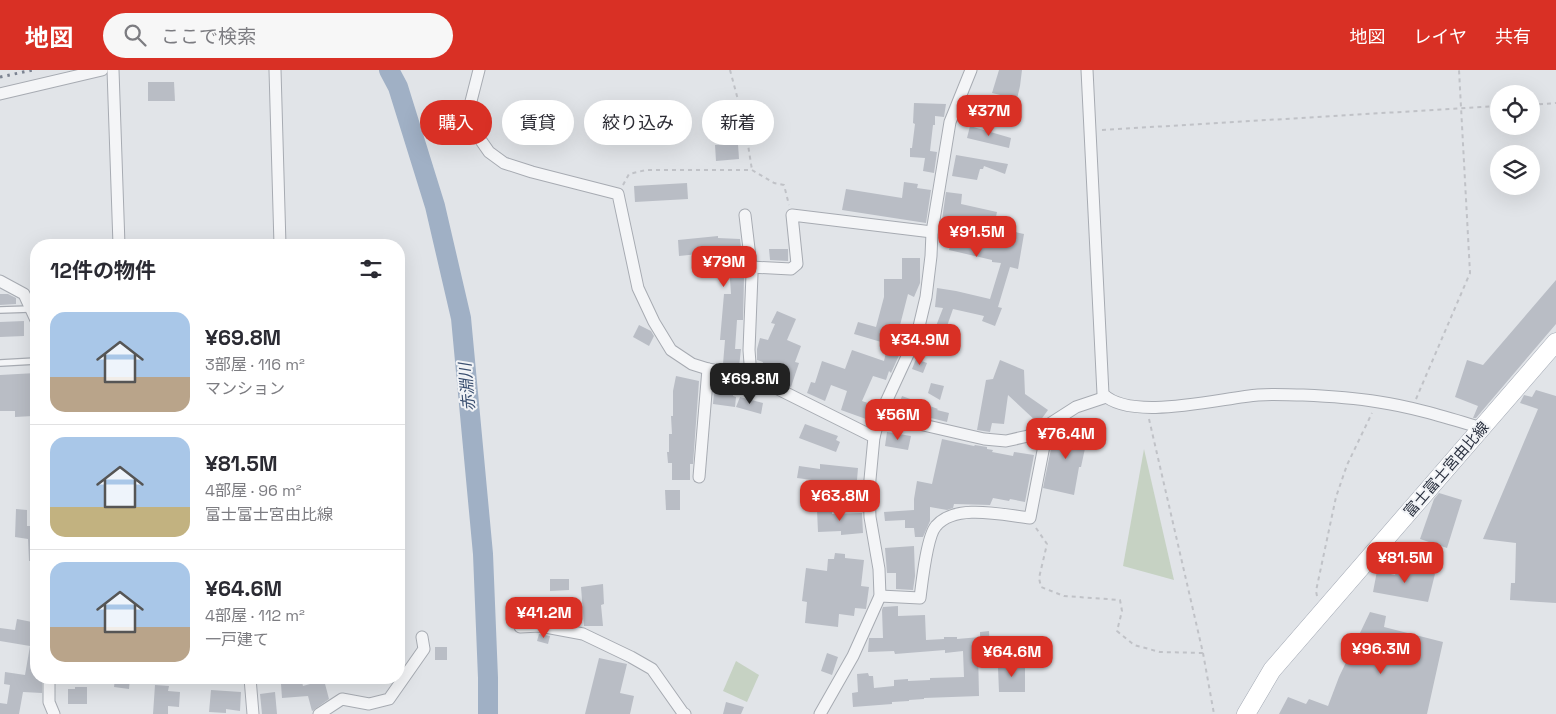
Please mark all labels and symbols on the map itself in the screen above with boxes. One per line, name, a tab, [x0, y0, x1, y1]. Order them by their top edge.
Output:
pin: ¥37M	[959, 94, 1019, 137]
pin: ¥91.5M	[936, 216, 1018, 258]
pin: ¥79M	[694, 246, 754, 288]
pin: ¥34.9M	[879, 324, 961, 366]
water label: 赤淵川	[454, 360, 480, 412]
pin: ¥69.8M	[709, 362, 791, 405]
pin: ¥56M	[868, 398, 928, 441]
street label: 富士富士宮由比線	[1399, 417, 1493, 521]
pin: ¥76.4M	[1025, 418, 1107, 460]
pin: ¥63.8M	[799, 480, 881, 522]
pin: ¥81.5M	[1364, 542, 1446, 584]
pin: ¥41.2M	[503, 596, 585, 639]
pin: ¥96.3M	[1340, 632, 1422, 675]
pin: ¥64.6M	[971, 636, 1053, 678]

